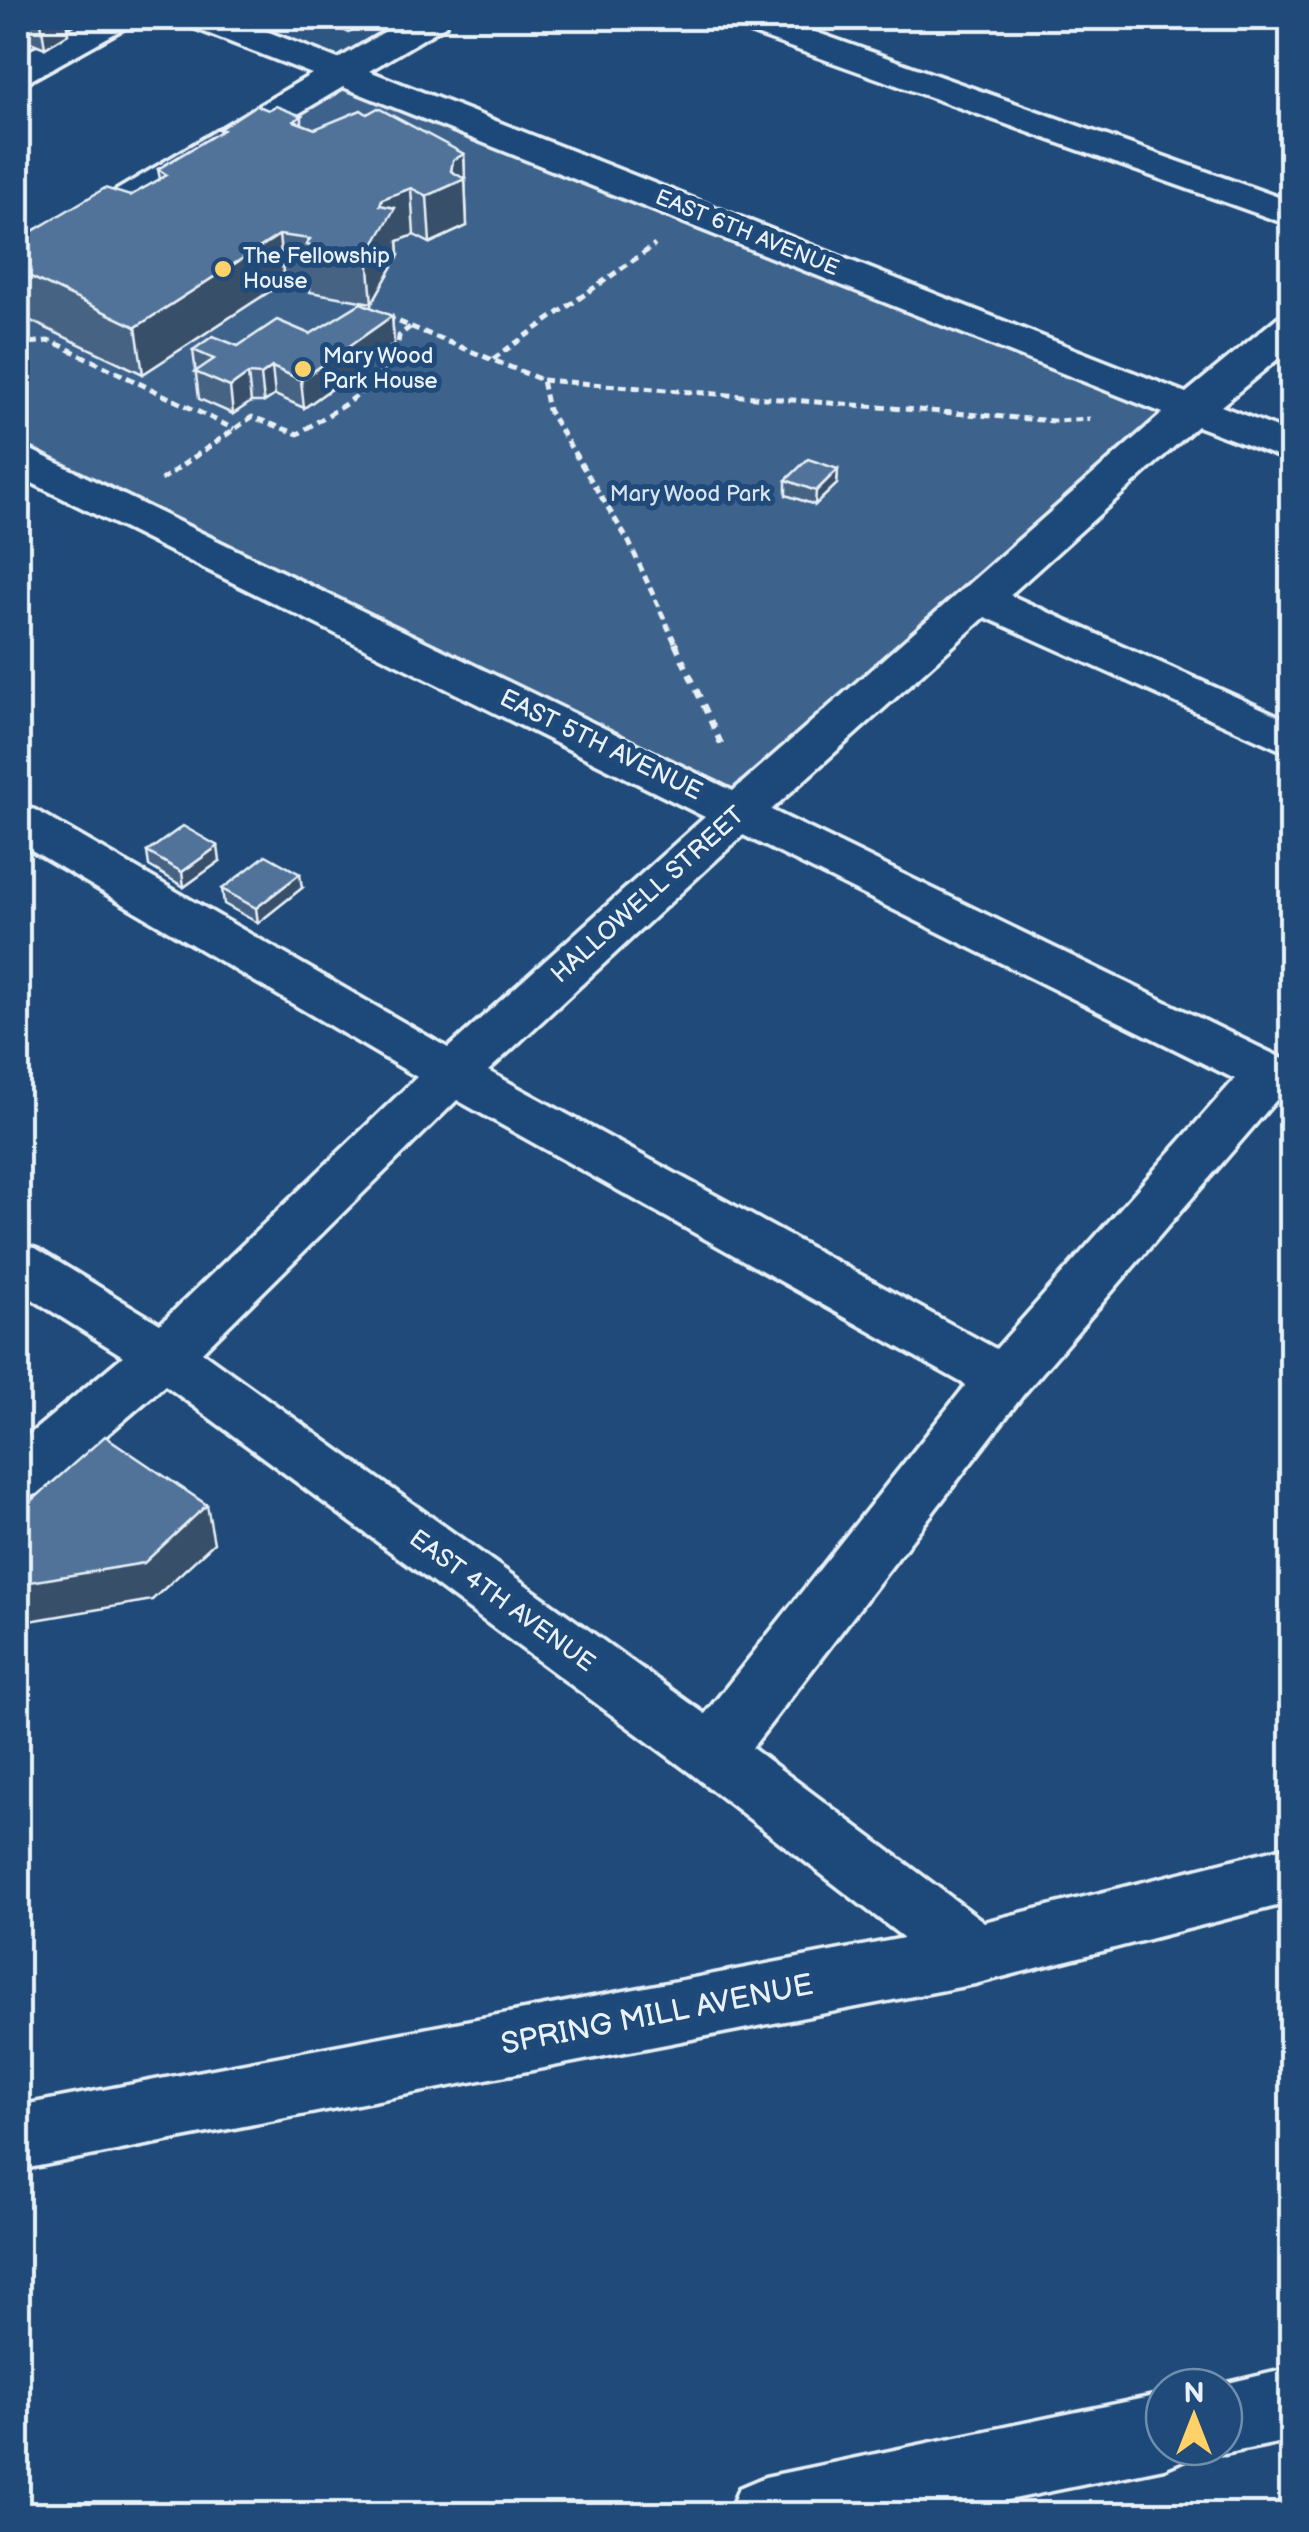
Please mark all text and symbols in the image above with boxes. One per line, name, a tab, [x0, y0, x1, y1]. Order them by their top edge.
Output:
street label: EAST 6TH AVENUE	[651, 184, 843, 282]
place label: The Fellowship House	[243, 243, 390, 295]
marker: The Fellowship House	[212, 258, 234, 280]
place label: Mary Wood Park House	[323, 343, 438, 395]
marker: Mary Wood Park House	[292, 358, 314, 380]
park label: Mary Wood Park	[610, 481, 770, 508]
street label: EAST 5TH AVENUE	[495, 683, 707, 807]
street label: HALLOWELL STREET	[545, 800, 751, 990]
street label: EAST 4TH AVENUE	[403, 1523, 601, 1679]
street label: SPRING MILL AVENUE	[498, 1967, 816, 2063]
north arrow	[1144, 2367, 1244, 2467]
text: N	[1183, 2377, 1205, 2410]

